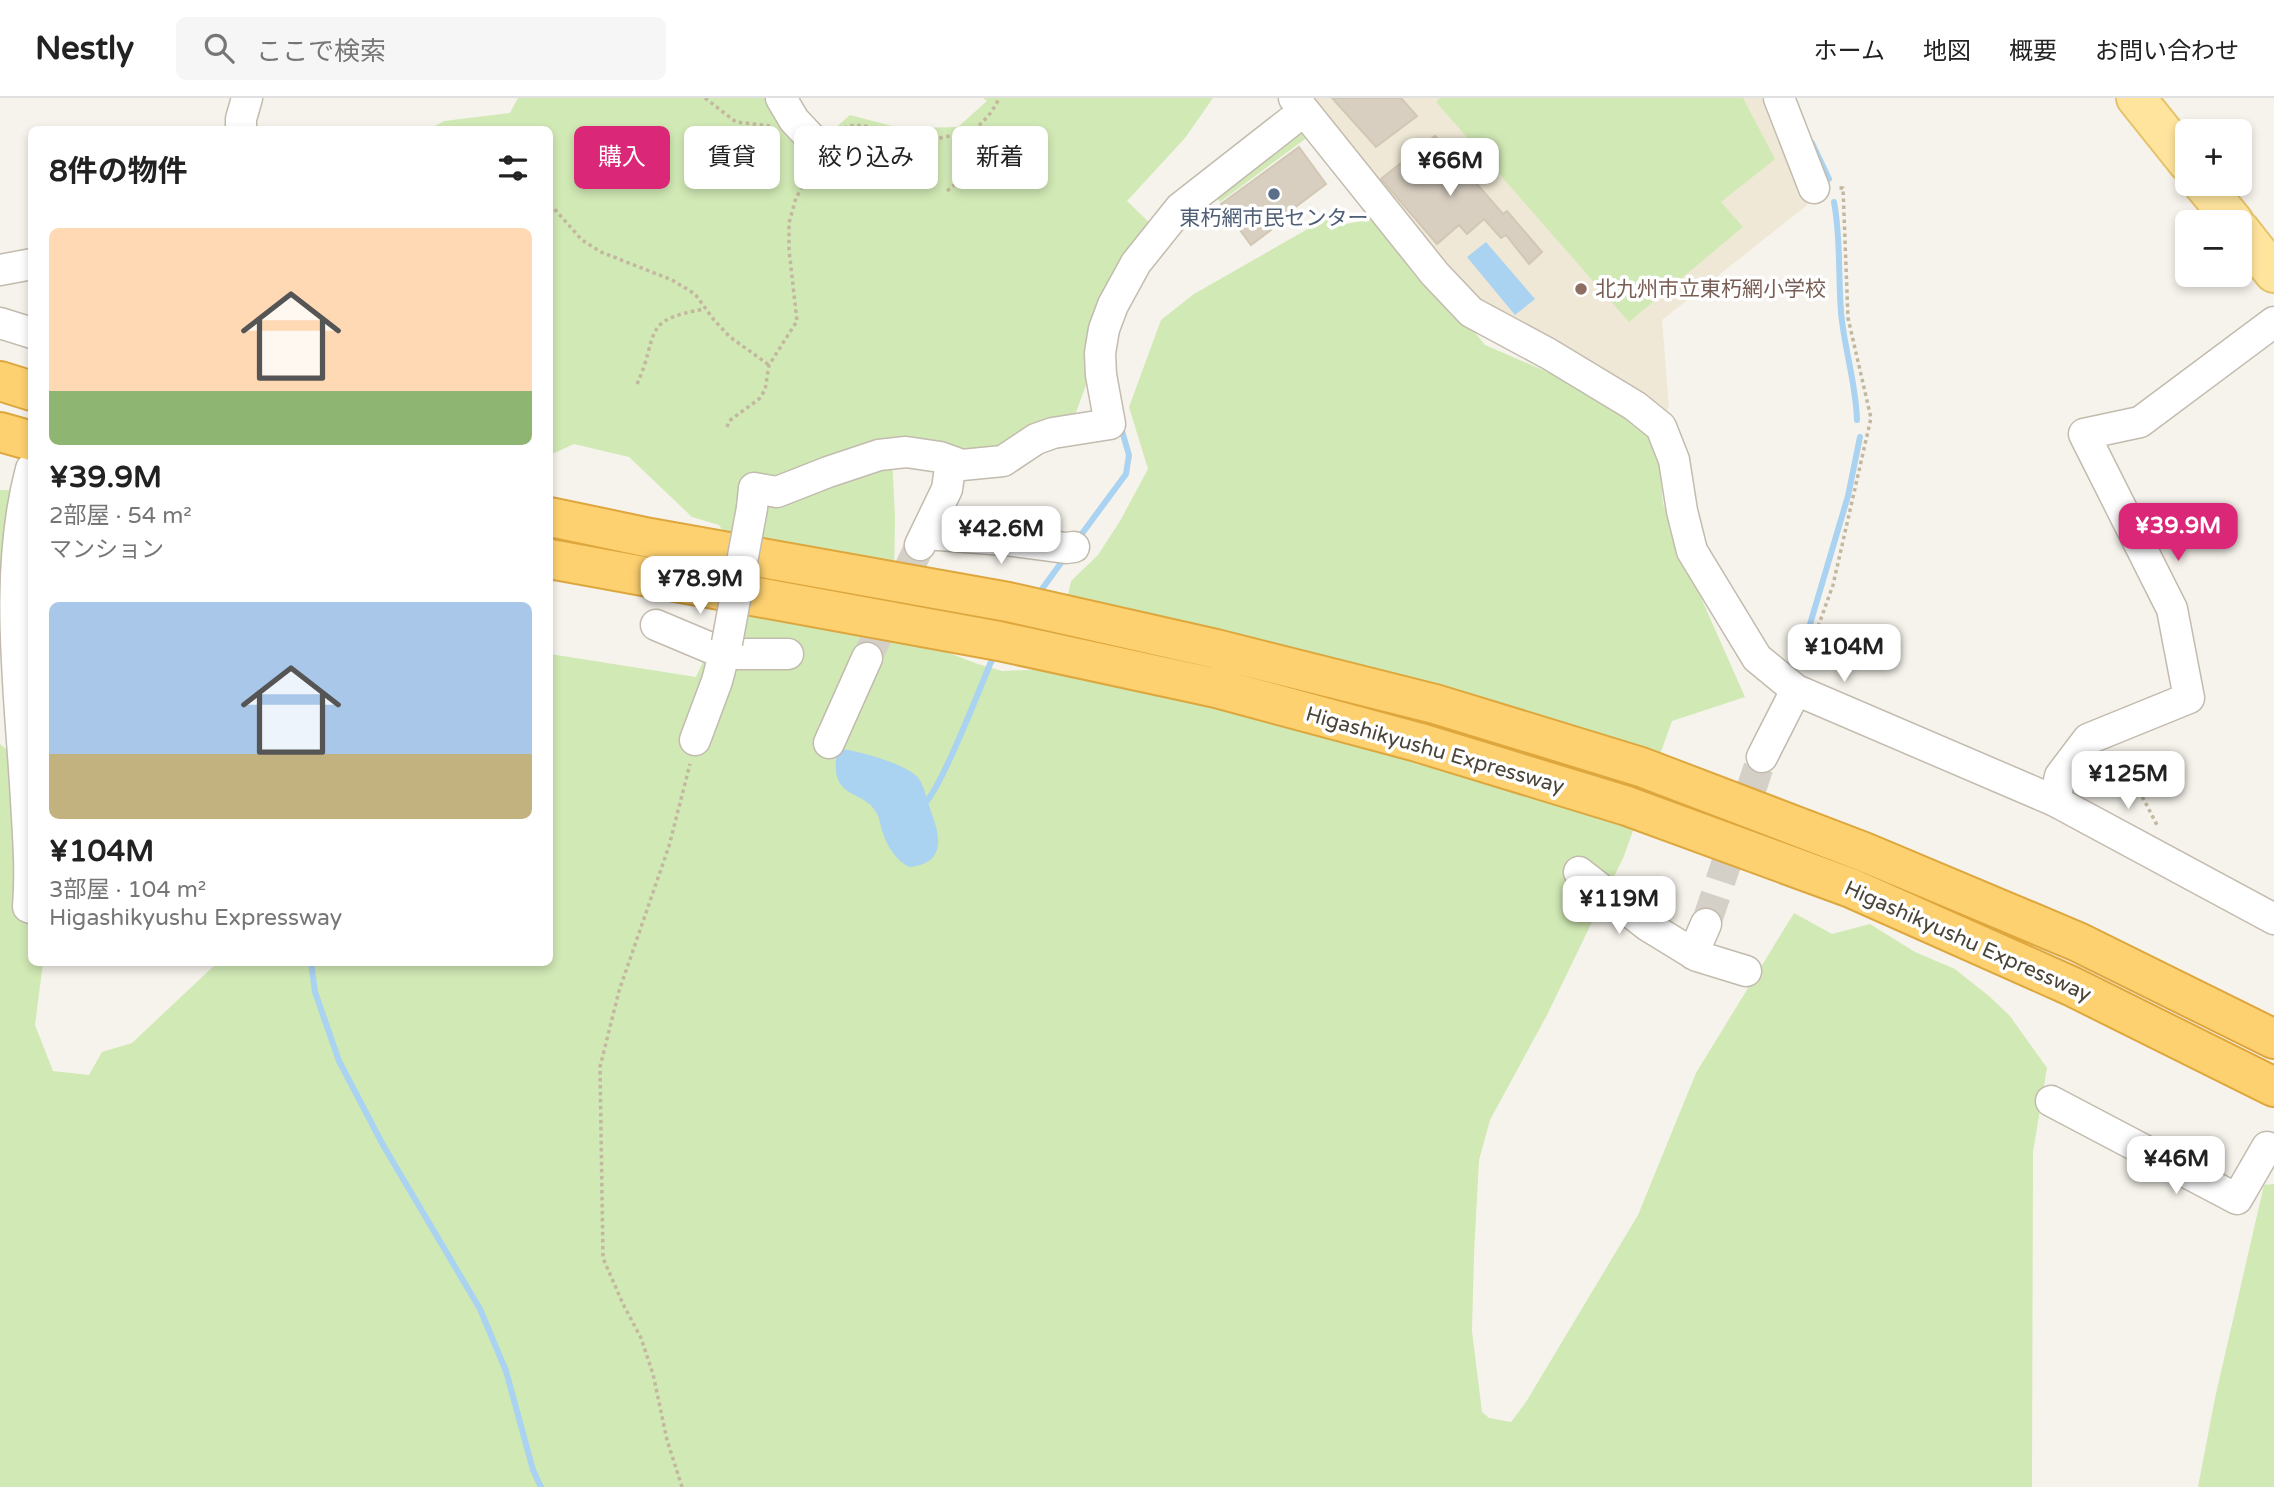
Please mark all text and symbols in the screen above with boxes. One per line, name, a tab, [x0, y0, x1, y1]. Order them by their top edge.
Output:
search box	[176, 17, 666, 80]
text: Nestly	[35, 29, 134, 68]
icon: search	[200, 29, 238, 67]
text: ここで検索	[256, 36, 386, 67]
text: ホーム	[1814, 37, 1885, 66]
text: 地図	[1923, 37, 1971, 66]
text: 概要	[2009, 37, 2057, 66]
text: お問い合わせ	[2095, 37, 2239, 66]
map controls	[2175, 119, 2252, 287]
button: +	[2175, 119, 2252, 196]
chip: 購入	[574, 126, 670, 189]
chip: 賃貸	[684, 126, 780, 189]
chip: 絞り込み	[794, 126, 938, 189]
chip: 新着	[952, 126, 1048, 189]
pin: ¥66M	[1409, 139, 1491, 198]
text: ¥66M	[1417, 147, 1483, 175]
icon: filters	[494, 149, 532, 187]
text: 8件の物件	[49, 153, 188, 190]
marker: 東朽網市民センター	[1266, 186, 1282, 202]
place label: 東朽網市民センター	[1180, 206, 1369, 231]
button: −	[2175, 210, 2252, 287]
icon: home	[228, 273, 354, 399]
place label: 北九州市立東朽網小学校	[1595, 277, 1826, 302]
marker: 北九州市立東朽網小学校	[1573, 281, 1589, 297]
text: ¥39.9M	[49, 459, 162, 496]
text: 2部屋 · 54 m²	[49, 502, 192, 530]
pin: ¥39.9M	[2121, 504, 2235, 563]
pin: ¥42.6M	[944, 506, 1058, 566]
text: ¥39.9M	[2135, 512, 2221, 540]
text: ¥42.6M	[958, 515, 1044, 543]
text: マンション	[49, 536, 164, 564]
pin: ¥78.9M	[643, 556, 757, 616]
text: ¥78.9M	[657, 565, 743, 593]
pin: ¥104M	[1795, 624, 1893, 684]
text: ¥104M	[1804, 633, 1884, 661]
icon: home	[228, 647, 354, 773]
street label: Higashikyushu Expressway	[1303, 702, 1567, 799]
pin: ¥125M	[2079, 752, 2177, 811]
text: ¥125M	[2088, 760, 2168, 788]
text: ¥104M	[49, 833, 154, 870]
text: 3部屋 · 104 m²	[49, 876, 206, 904]
pin: ¥119M	[1570, 876, 1668, 936]
street label: Higashikyushu Expressway	[1840, 876, 2095, 1007]
text: ¥119M	[1579, 885, 1659, 913]
text: Higashikyushu Expressway	[49, 904, 342, 932]
pin: ¥46M	[2135, 1136, 2217, 1196]
text: ¥46M	[2143, 1145, 2209, 1173]

